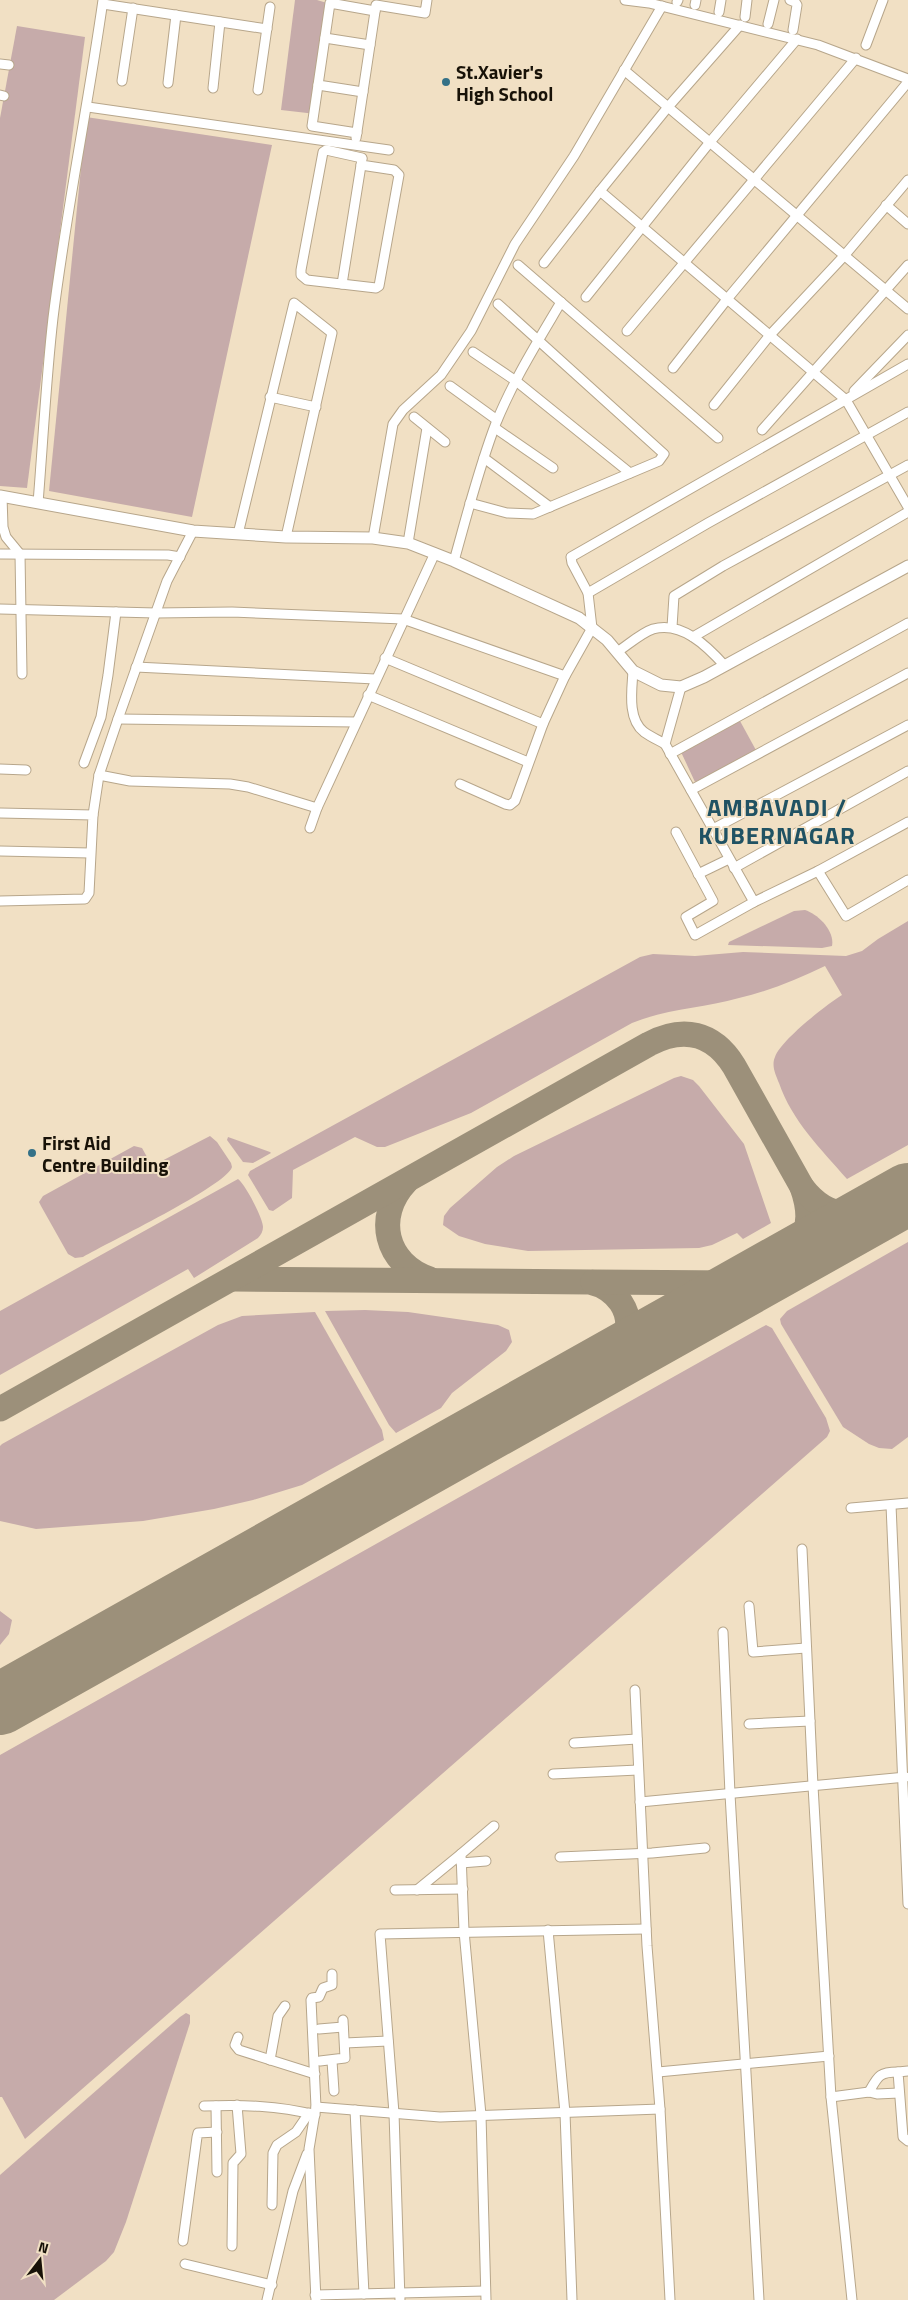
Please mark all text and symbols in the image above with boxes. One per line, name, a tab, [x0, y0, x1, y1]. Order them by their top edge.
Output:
place label: St.Xavier's High School	[456, 57, 553, 108]
marker: St.Xavier's High School	[440, 76, 452, 88]
district label: AMBAVADI / KUBERNAGAR	[698, 789, 856, 853]
place label: First Aid Centre Building	[42, 1128, 168, 1179]
marker: First Aid Centre Building	[26, 1147, 38, 1159]
north arrow	[15, 2235, 65, 2285]
text: N	[36, 2236, 51, 2258]

